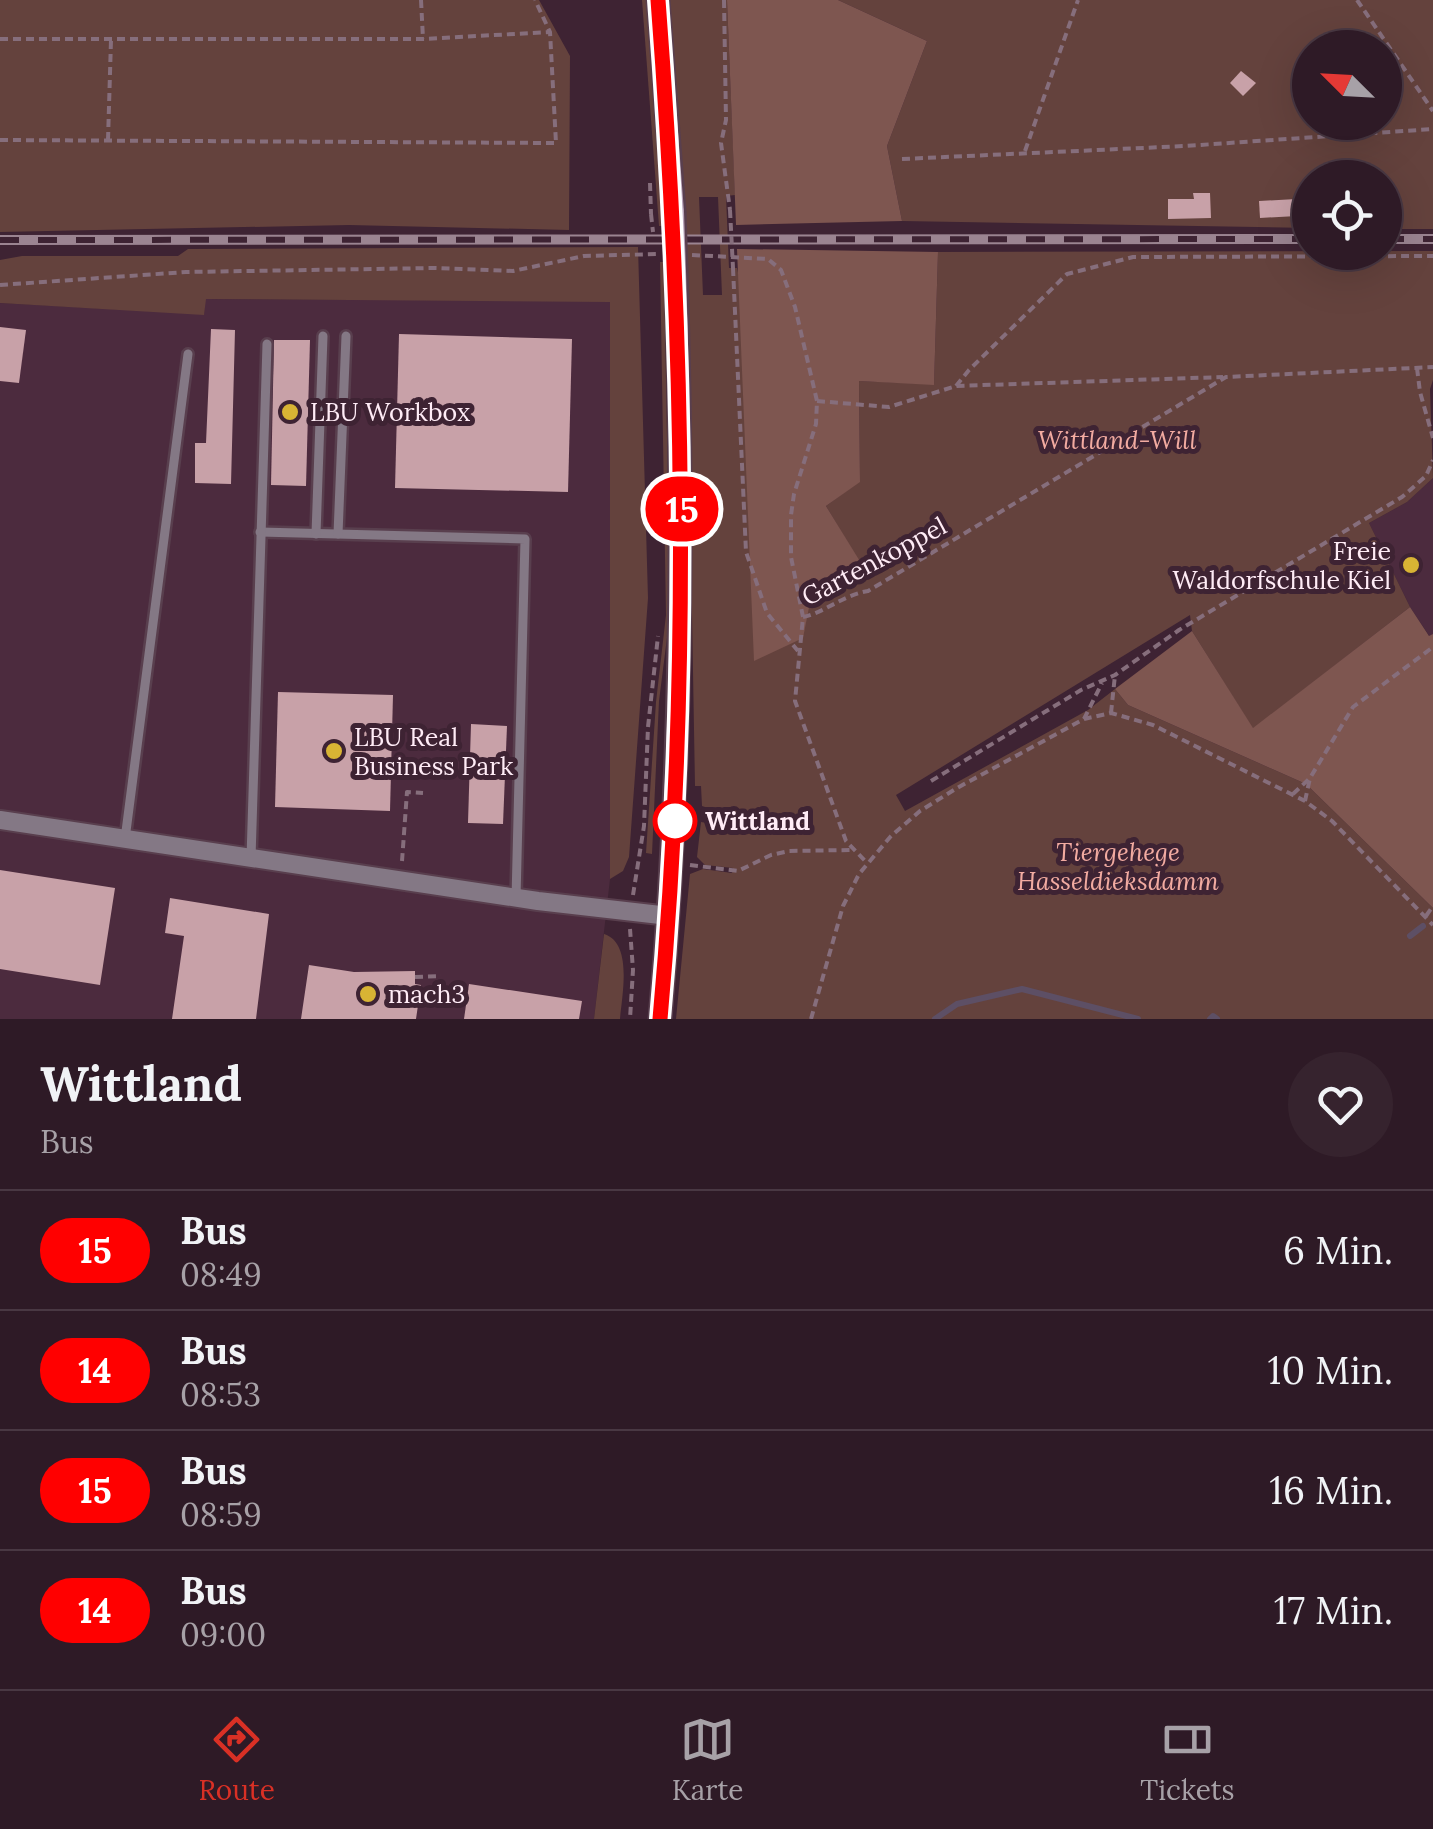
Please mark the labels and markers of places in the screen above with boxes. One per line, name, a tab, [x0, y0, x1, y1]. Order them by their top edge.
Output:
place label: LBU Workbox	[310, 396, 470, 428]
marker: LBU Workbox	[279, 401, 301, 423]
place label: Freie Waldorfschule Kiel	[1172, 535, 1391, 596]
marker: Freie Waldorfschule Kiel	[1400, 554, 1422, 576]
place label: LBU Real Business Park	[354, 721, 514, 782]
marker: LBU Real Business Park	[323, 740, 345, 762]
marker: Wittland	[654, 800, 696, 842]
place label: Wittland	[705, 805, 810, 837]
place label: mach3	[388, 978, 465, 1010]
marker: mach3	[357, 983, 379, 1005]

